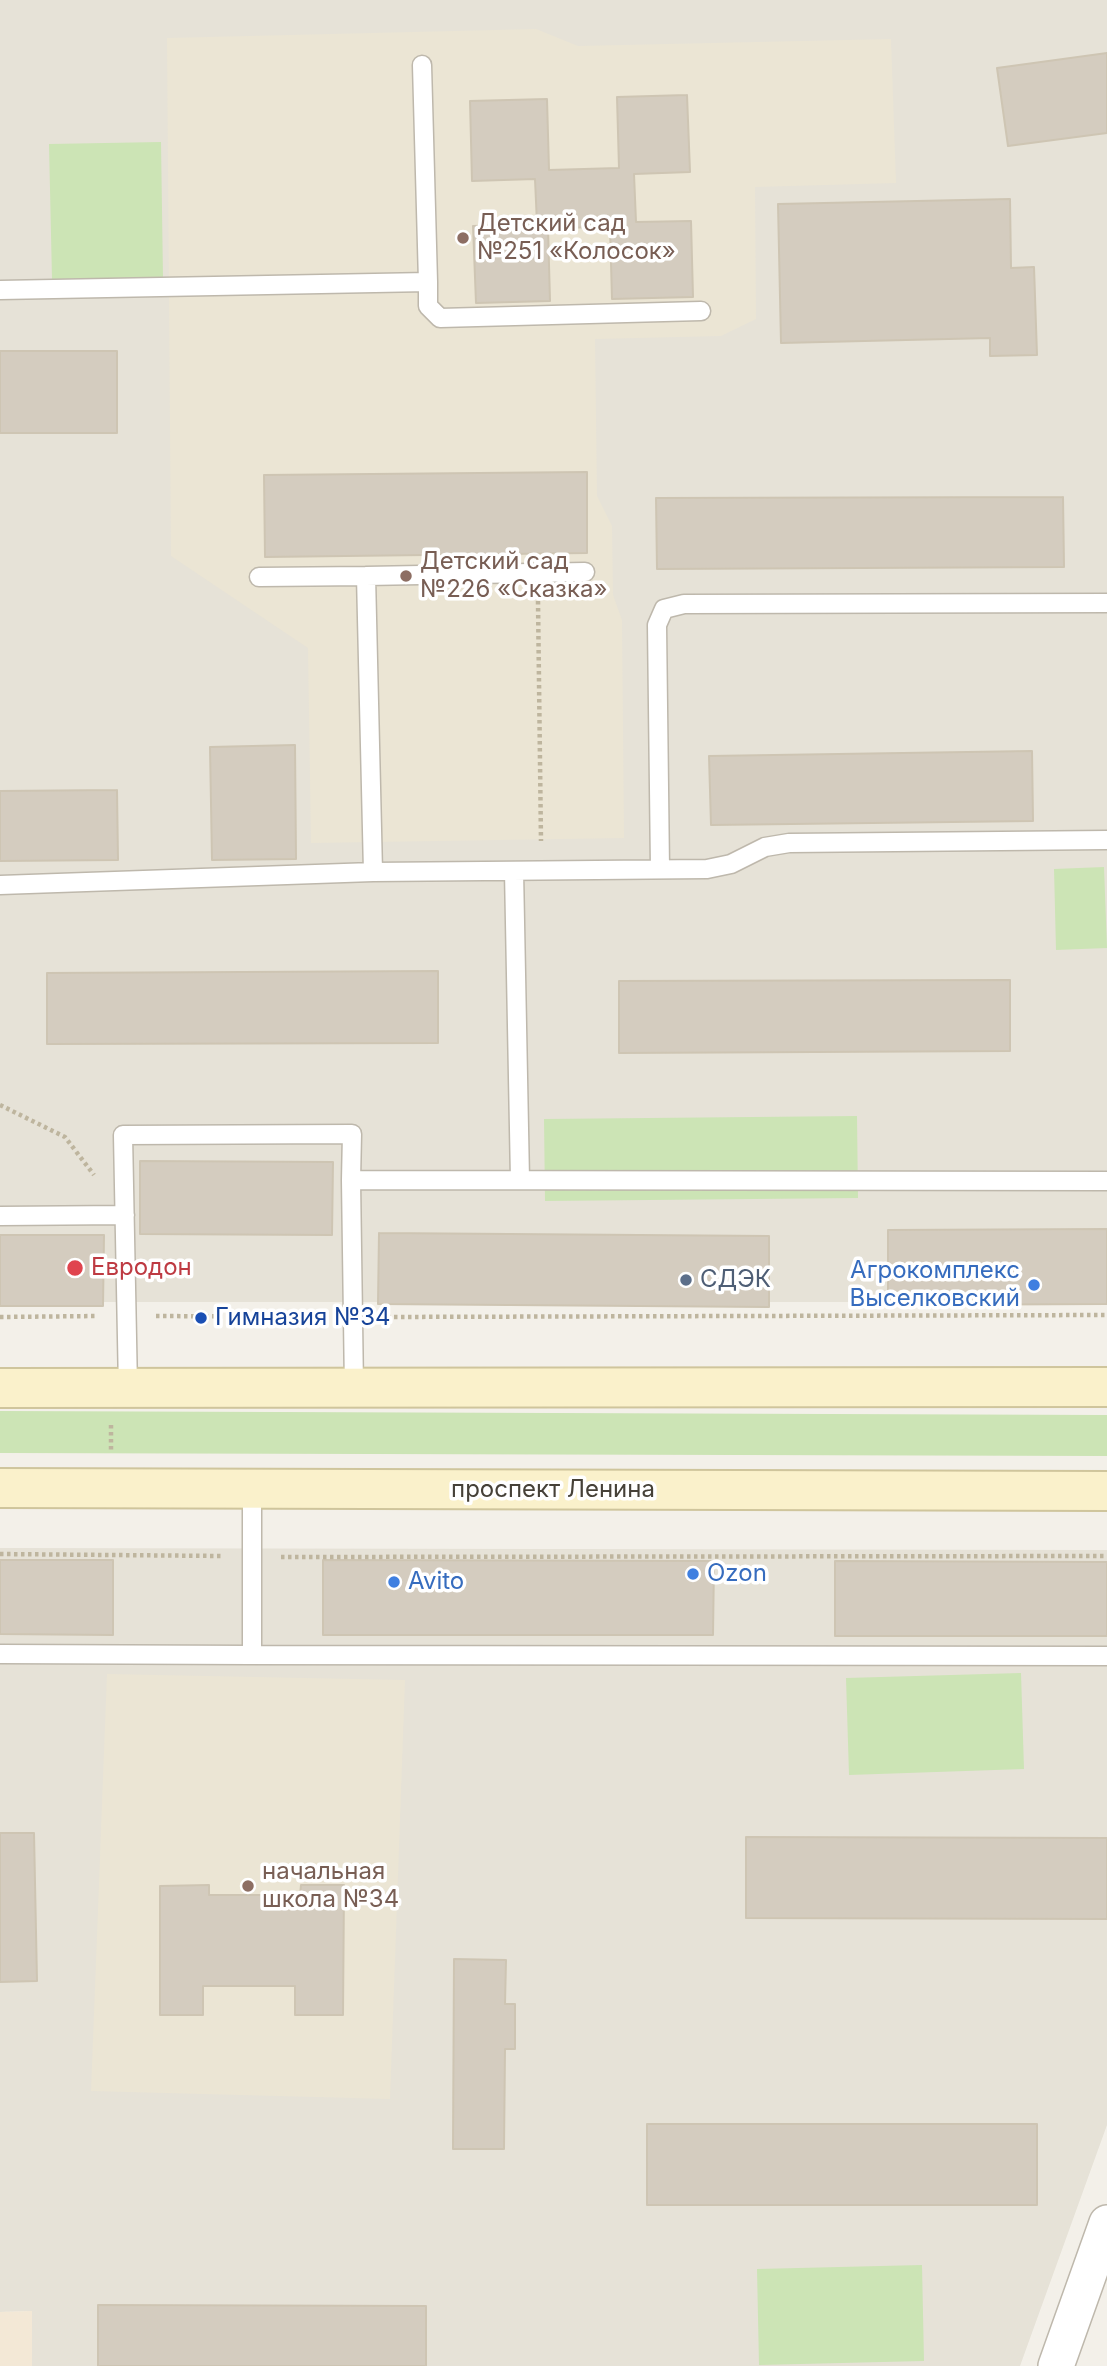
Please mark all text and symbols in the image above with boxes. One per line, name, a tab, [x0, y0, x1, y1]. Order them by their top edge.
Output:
place label: Детский сад №251 «Колосок»	[477, 210, 676, 266]
marker: Детский сад №251 «Колосок»	[455, 230, 471, 246]
place label: Детский сад №226 «Сказка»	[420, 548, 607, 604]
marker: Детский сад №226 «Сказка»	[398, 568, 414, 584]
place label: Евродон	[91, 1254, 192, 1282]
place label: Агрокомплекс Выселковский	[850, 1257, 1020, 1313]
marker: Евродон	[65, 1258, 85, 1278]
place label: СДЭК	[700, 1266, 771, 1294]
marker: СДЭК	[678, 1272, 694, 1288]
marker: Агрокомплекс Выселковский	[1026, 1277, 1042, 1293]
place label: Гимназия №34	[215, 1304, 391, 1332]
marker: Гимназия №34	[193, 1310, 209, 1326]
street label: проспект Ленина	[451, 1476, 655, 1504]
place label: Ozon	[707, 1560, 767, 1588]
marker: Ozon	[685, 1566, 701, 1582]
place label: Avito	[408, 1568, 464, 1596]
marker: Avito	[386, 1574, 402, 1590]
place label: начальная школа №34	[262, 1858, 399, 1914]
marker: начальная школа №34	[240, 1878, 256, 1894]

